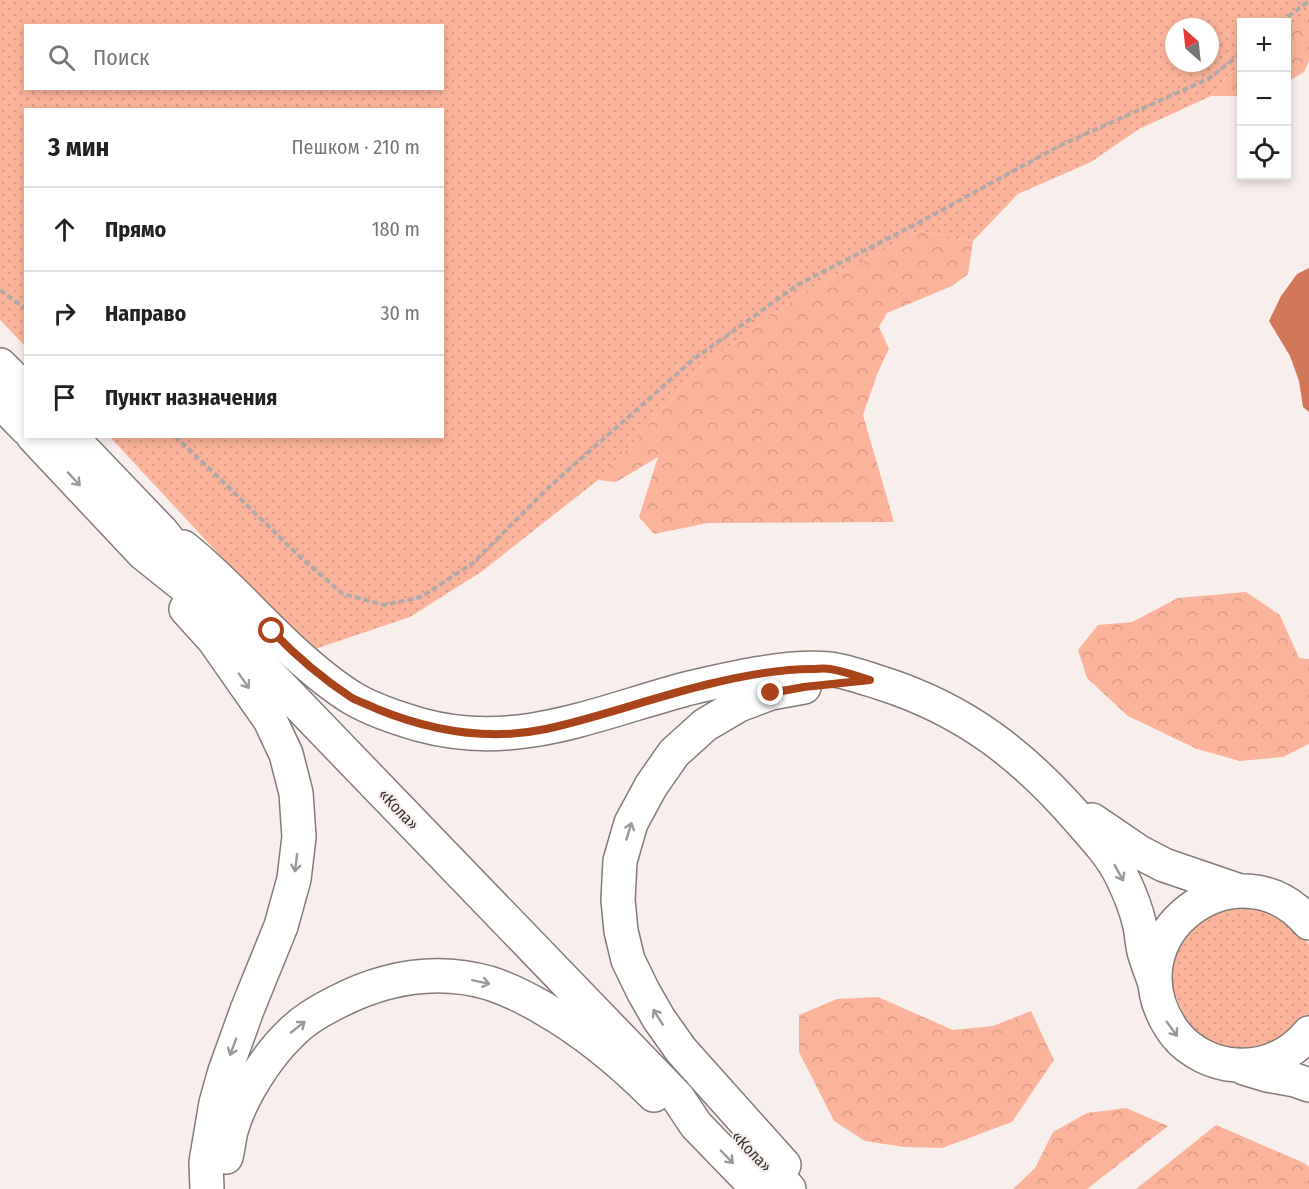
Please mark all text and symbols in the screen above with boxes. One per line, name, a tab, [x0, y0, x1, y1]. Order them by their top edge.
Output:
north arrow	[1165, 18, 1219, 72]
map controls	[1237, 18, 1291, 180]
button: +	[1237, 18, 1291, 72]
search box	[24, 24, 444, 90]
icon: search	[45, 41, 78, 74]
text: Поиск	[93, 44, 149, 71]
button: −	[1237, 72, 1291, 126]
button: locate	[1237, 126, 1291, 180]
text: 3 мин	[48, 132, 109, 163]
text: Пешком · 210 m	[292, 135, 420, 159]
icon: ahead	[48, 213, 81, 246]
text: Прямо	[105, 216, 166, 243]
text: 180 m	[372, 217, 420, 241]
icon: right	[48, 297, 81, 330]
text: Направо	[105, 300, 186, 327]
text: 30 m	[380, 301, 420, 325]
icon: arrive	[48, 381, 81, 414]
text: Пункт назначения	[105, 384, 277, 411]
one-way arrow	[66, 471, 80, 486]
route start	[258, 617, 284, 643]
one-way arrow	[238, 673, 250, 689]
route end	[757, 679, 783, 705]
street label: «Кола»	[375, 785, 423, 834]
one-way arrow	[624, 822, 635, 841]
one-way arrow	[290, 853, 301, 872]
one-way arrow	[1114, 863, 1125, 881]
one-way arrow	[471, 976, 490, 988]
one-way arrow	[652, 1009, 664, 1026]
one-way arrow	[290, 1020, 306, 1033]
one-way arrow	[1166, 1021, 1179, 1037]
one-way arrow	[227, 1037, 238, 1056]
street label: «Кола»	[728, 1127, 776, 1176]
one-way arrow	[720, 1149, 734, 1164]

